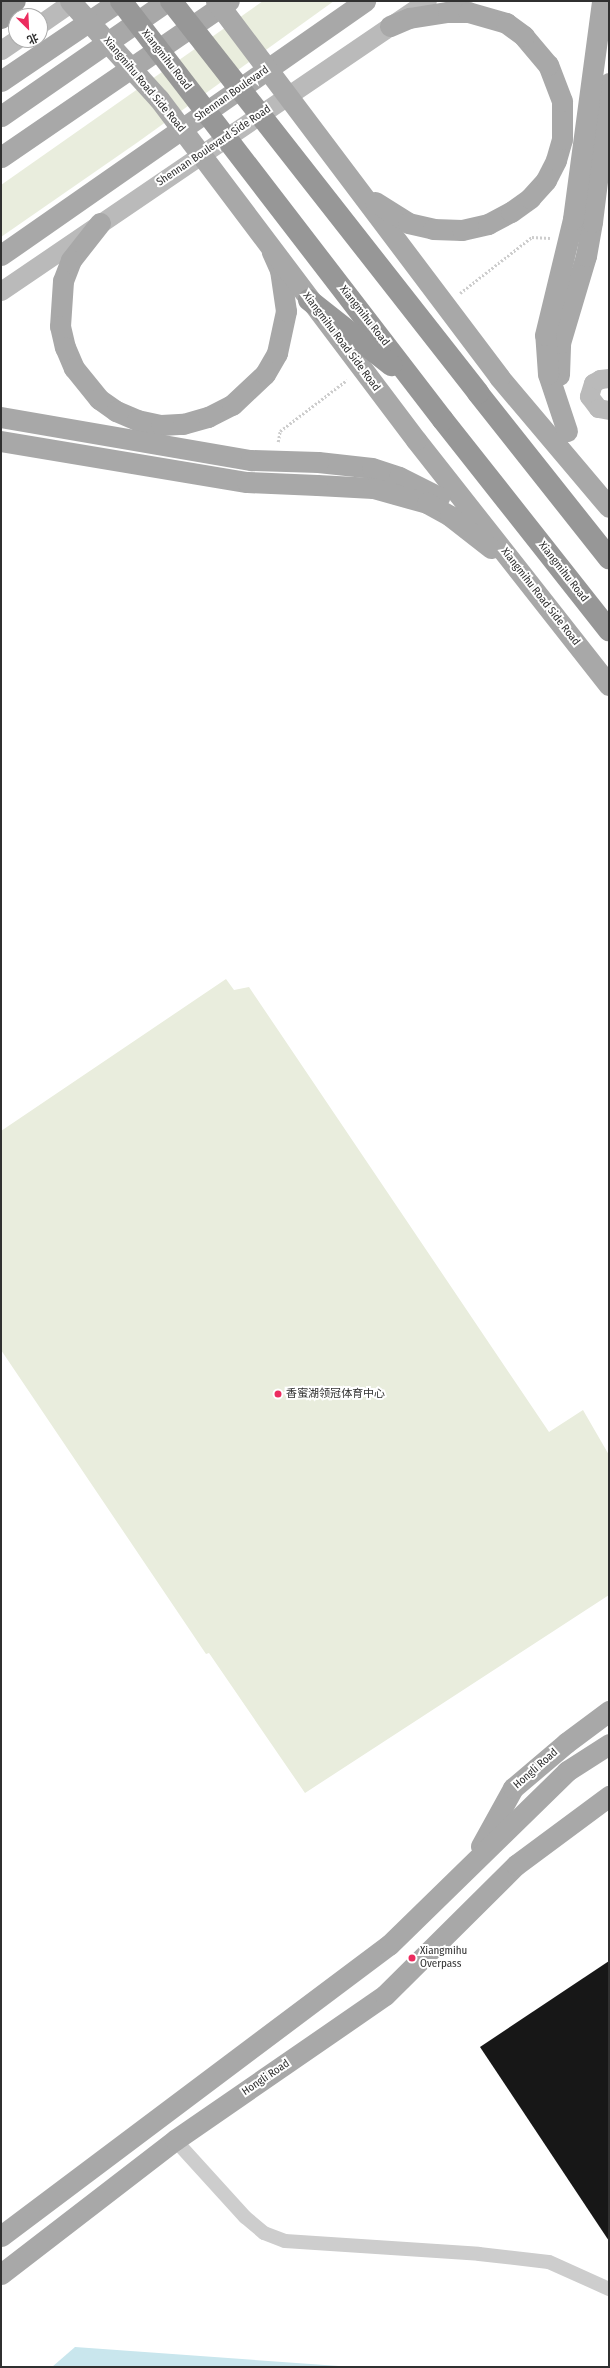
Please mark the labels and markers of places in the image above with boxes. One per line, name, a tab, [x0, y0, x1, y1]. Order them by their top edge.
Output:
place label: 香蜜湖领冠体育中心	[286, 1387, 385, 1401]
marker: 香蜜湖领冠体育中心	[273, 1389, 283, 1399]
place label: Xiangmihu Overpass	[420, 1945, 467, 1971]
marker: Xiangmihu Overpass	[407, 1953, 417, 1963]

